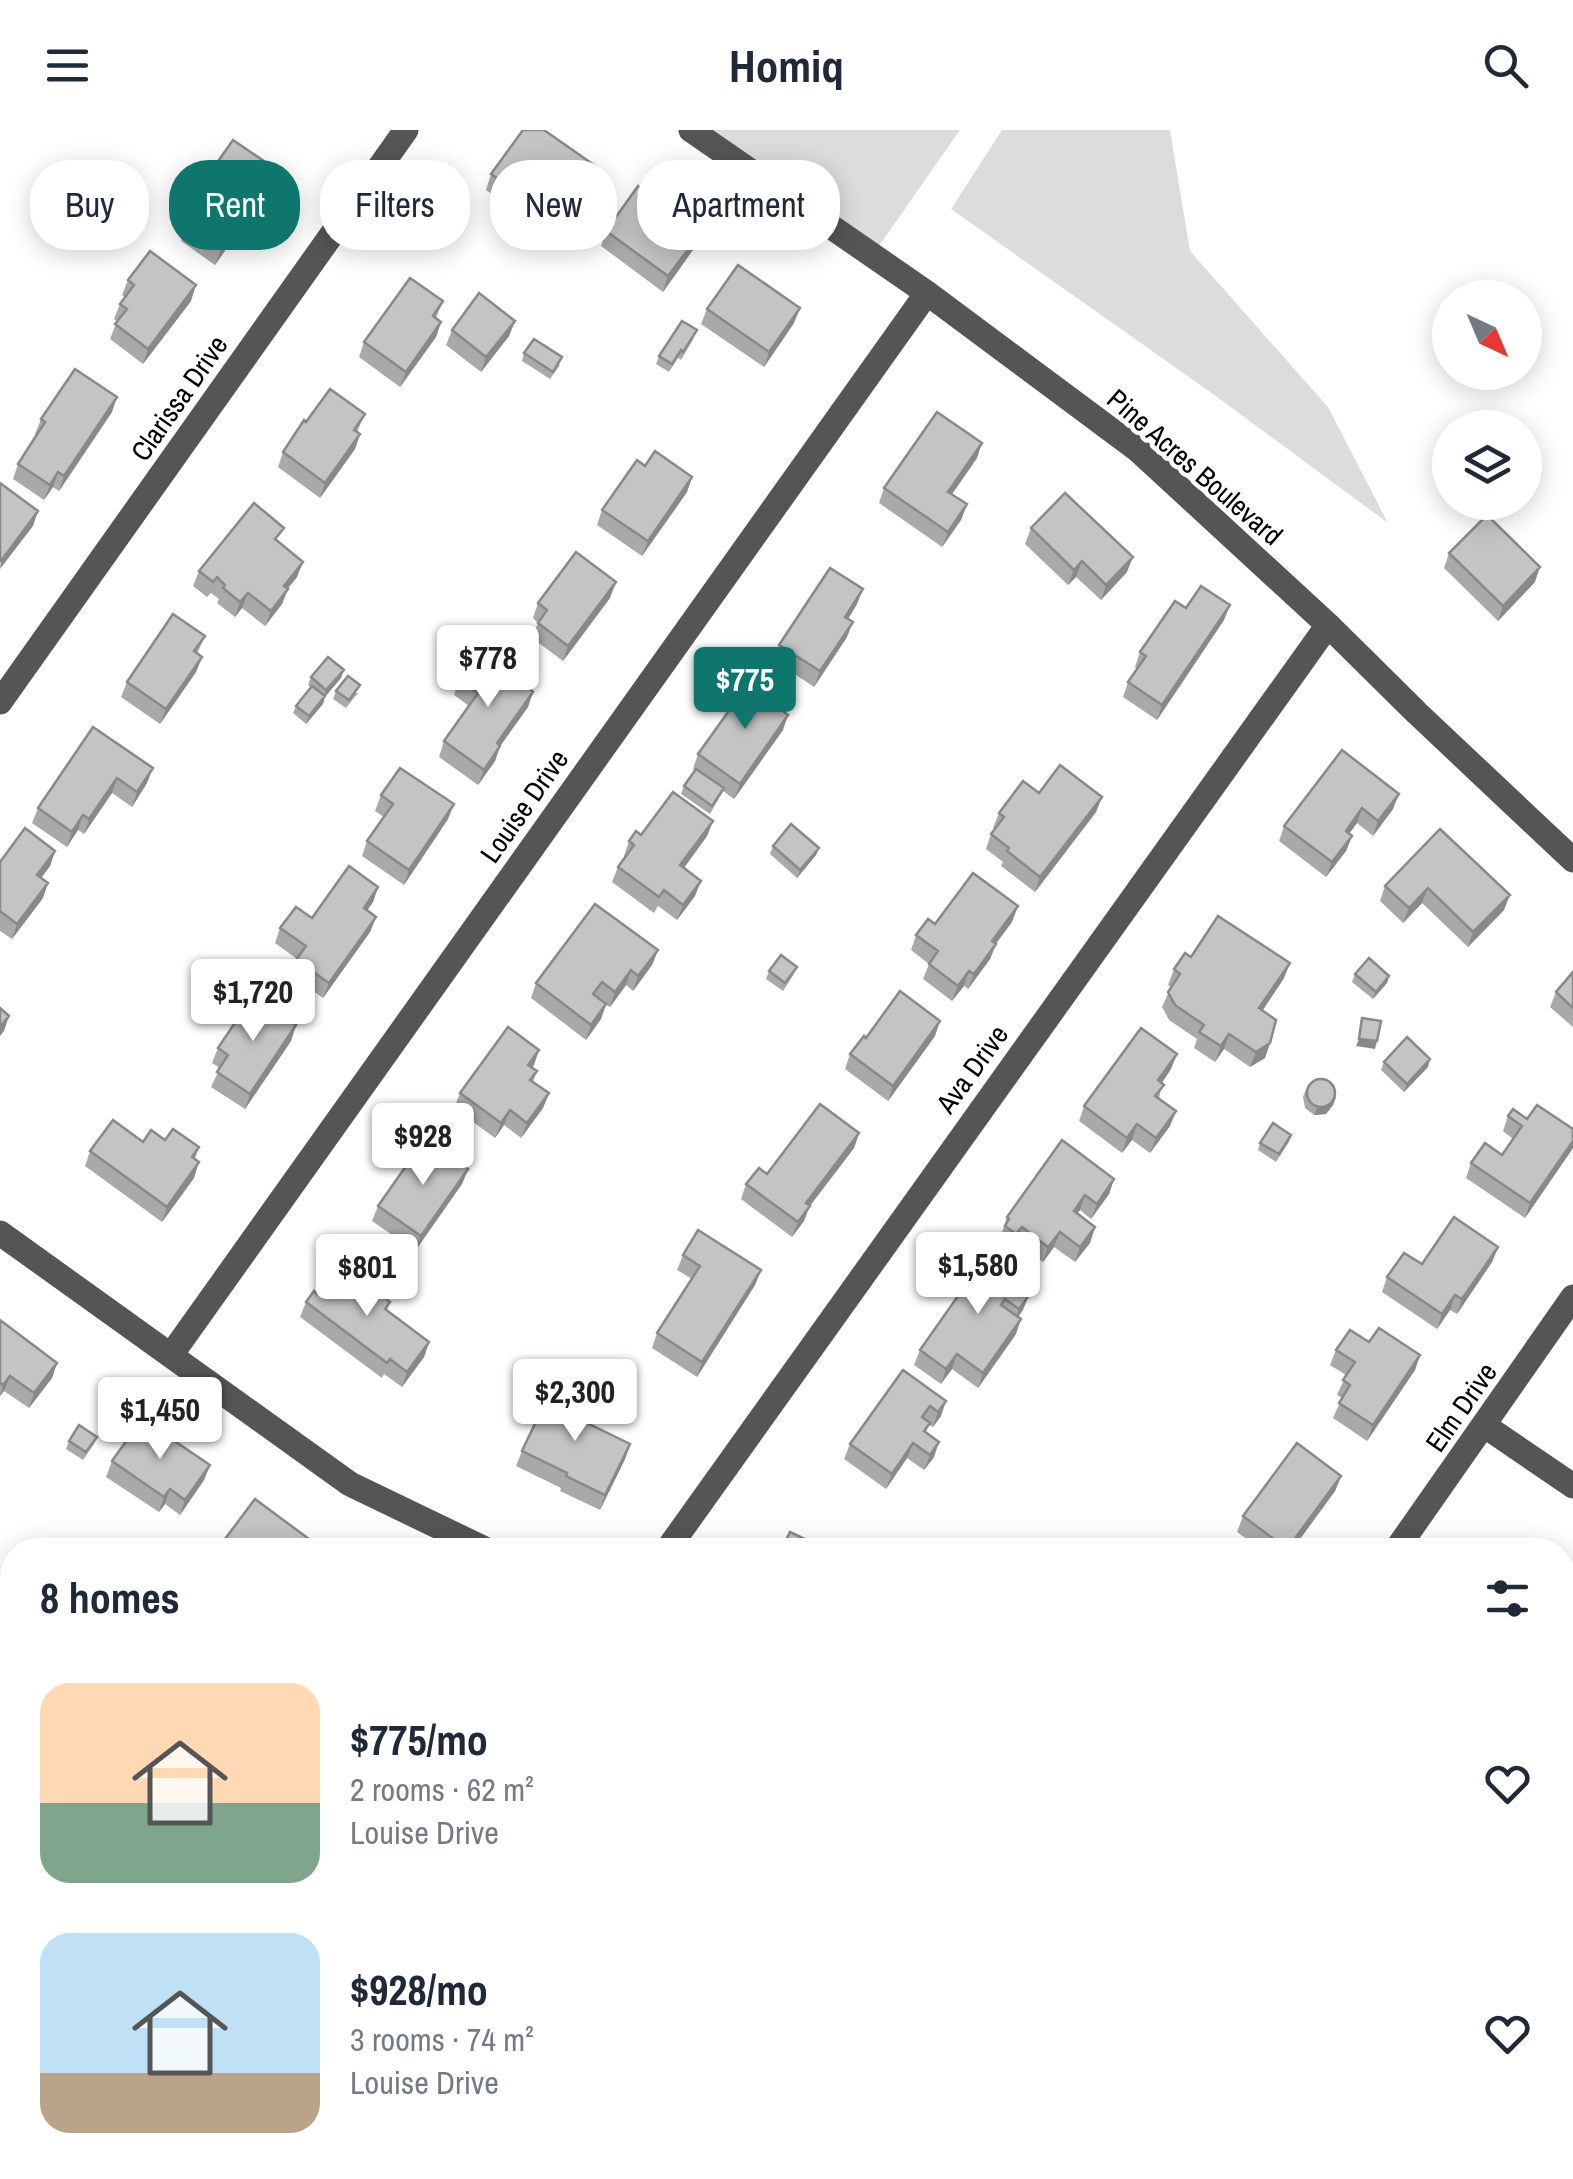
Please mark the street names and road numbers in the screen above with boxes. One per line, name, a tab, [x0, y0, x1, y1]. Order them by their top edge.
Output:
street label: Clarissa Drive	[122, 328, 236, 468]
street label: Pine Acres Boulevard	[1099, 380, 1291, 554]
street label: Louise Drive	[471, 742, 577, 870]
street label: Ava Drive	[927, 1017, 1017, 1122]
street label: Elm Drive	[1417, 1355, 1505, 1459]

